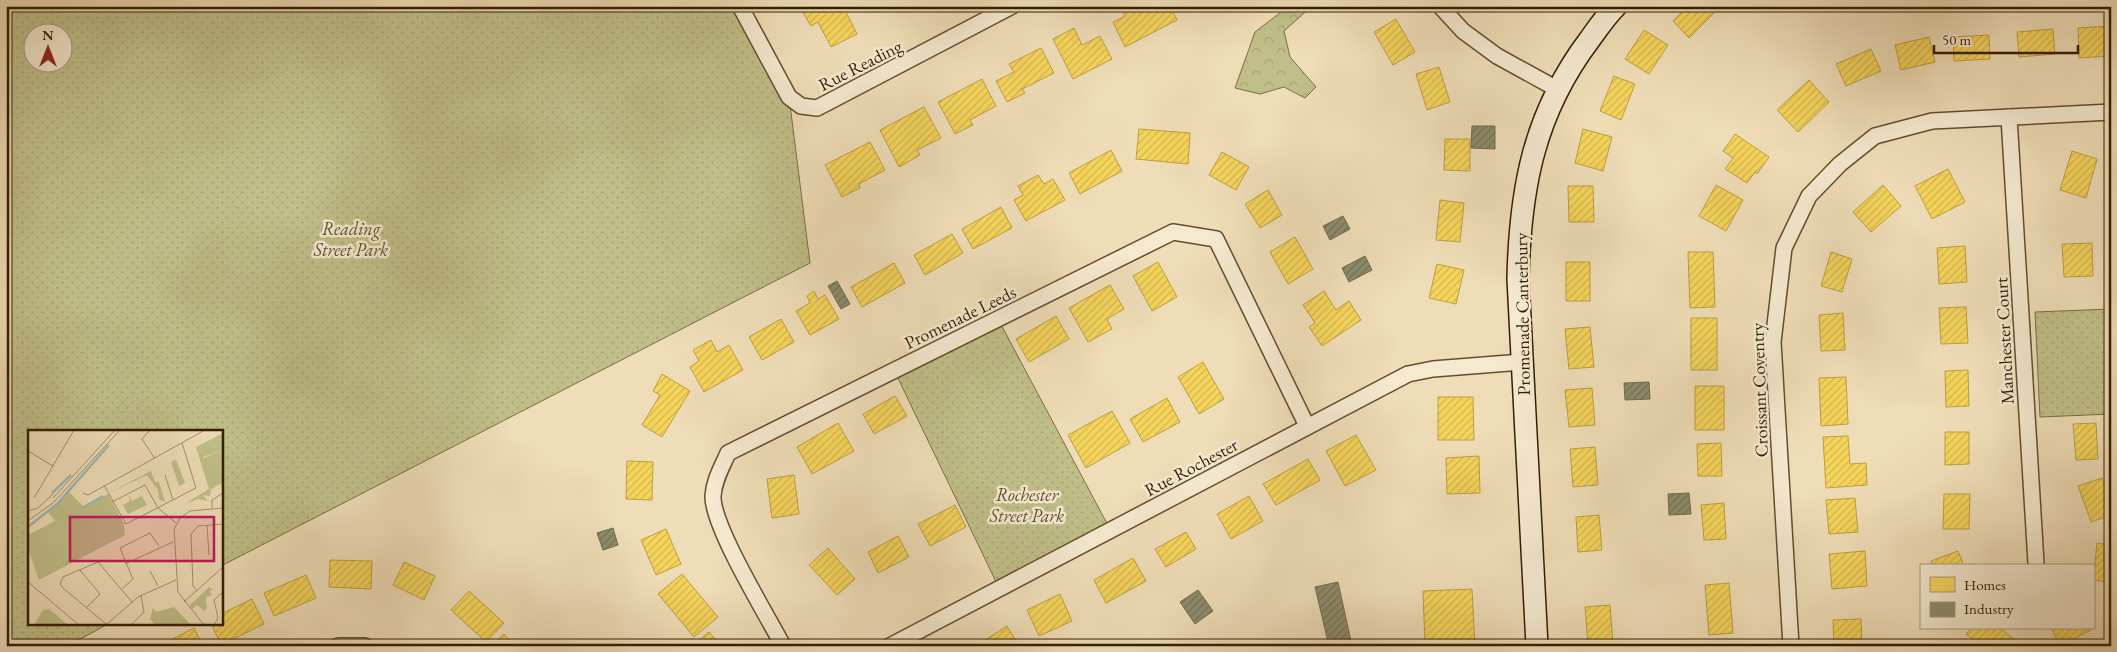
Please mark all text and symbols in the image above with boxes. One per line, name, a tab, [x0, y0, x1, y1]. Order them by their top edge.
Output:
north arrow	[22, 22, 72, 72]
scale bar	[1934, 22, 2078, 54]
text: N	[42, 26, 54, 44]
text: 50 m	[1942, 30, 1971, 49]
street label: Rue Reading	[814, 34, 906, 96]
park label: Reading Street Park	[313, 217, 388, 261]
street label: Promenade Canterbury	[1509, 232, 1535, 396]
street label: Manchester Court	[1989, 277, 2019, 405]
street label: Promenade Leeds	[900, 280, 1020, 354]
street label: Croissant Coventry	[1745, 322, 1773, 458]
inset map	[28, 430, 222, 624]
street label: Rue Rochester	[1140, 433, 1242, 501]
park label: Rochester Street Park	[989, 483, 1064, 527]
legend	[1920, 564, 2094, 630]
text: Homes	[1964, 575, 2006, 594]
text: Industry	[1964, 599, 2014, 618]

